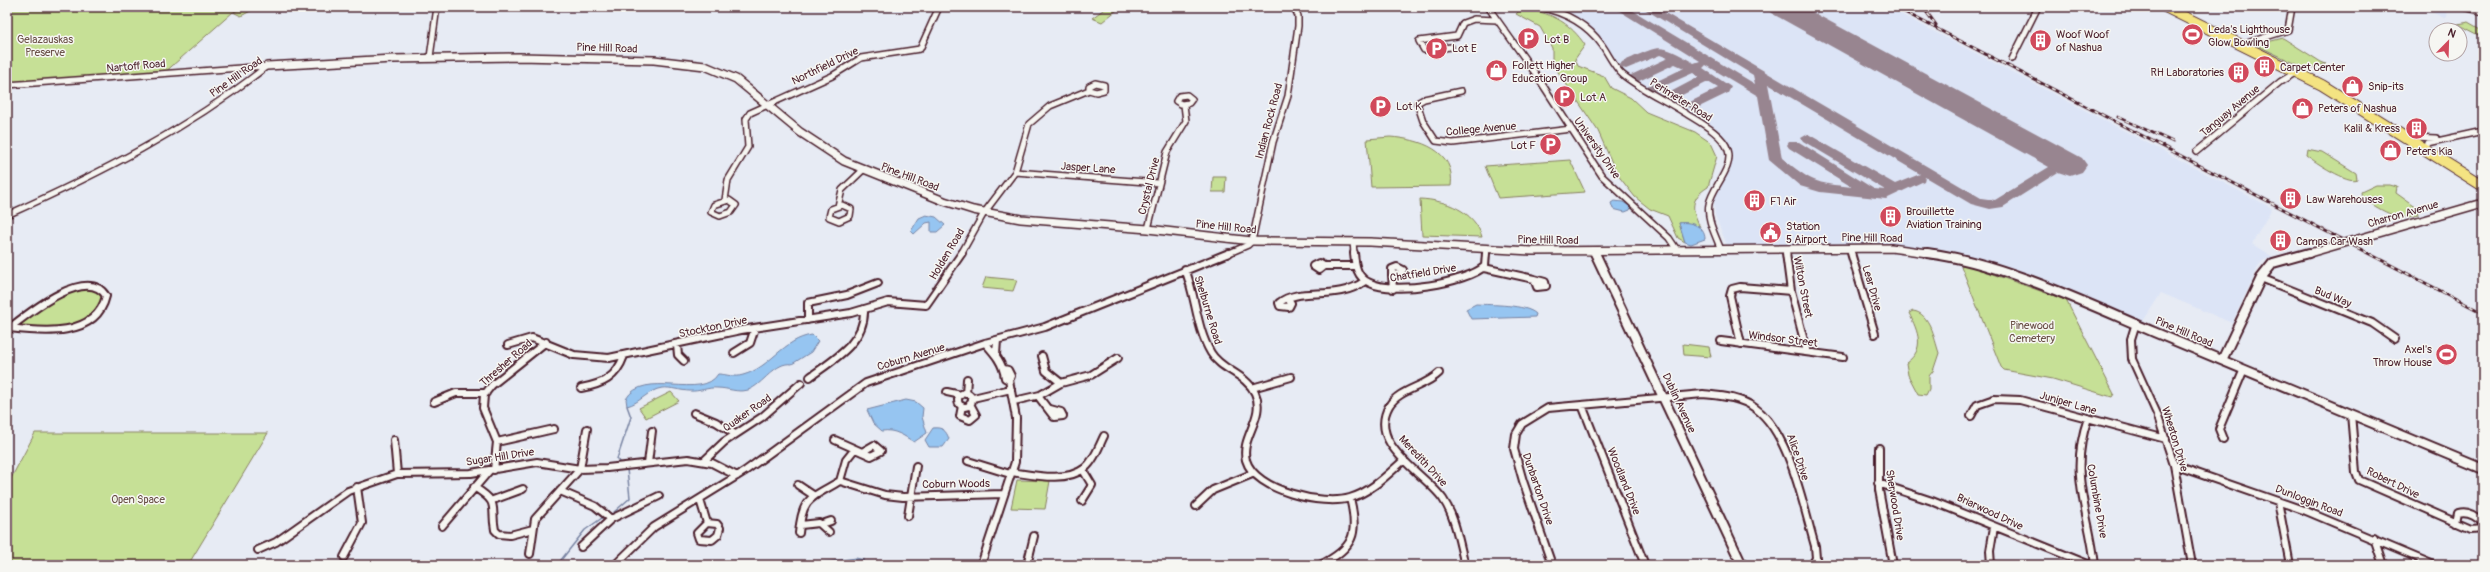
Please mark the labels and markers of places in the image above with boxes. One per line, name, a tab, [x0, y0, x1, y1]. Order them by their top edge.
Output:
sports icon: Leda's Lighthouse Glow Bowling	[2180, 22, 2206, 48]
place label: Leda's Lighthouse Glow Bowling	[2208, 23, 2291, 49]
parking icon: Lot B	[1516, 26, 1542, 52]
building icon: Woof Woof of Nashua	[2028, 27, 2054, 53]
place label: Woof Woof of Nashua	[2056, 28, 2110, 54]
place label: Lot B	[1544, 33, 1569, 46]
parking icon: Lot E	[1424, 35, 1450, 61]
place label: Lot E	[1452, 42, 1477, 55]
building icon: Carpet Center	[2252, 54, 2278, 80]
shop icon: Follett Higher Education Group	[1483, 58, 1509, 84]
place label: Follett Higher Education Group	[1512, 59, 1587, 85]
building icon: RH Laboratories	[2226, 59, 2252, 85]
place label: Carpet Center	[2280, 61, 2345, 74]
place label: RH Laboratories	[2150, 66, 2224, 79]
shop icon: Snip-its	[2340, 73, 2366, 99]
place label: Snip-its	[2368, 80, 2404, 93]
parking icon: Lot A	[1551, 84, 1577, 110]
place label: Lot A	[1580, 91, 1606, 104]
parking icon: Lot K	[1367, 93, 1393, 119]
shop icon: Peters of Nashua	[2290, 95, 2316, 121]
place label: Lot K	[1396, 100, 1422, 113]
place label: Peters of Nashua	[2318, 102, 2397, 115]
building icon: Kalil & Kress	[2403, 115, 2429, 141]
place label: Kalil & Kress	[2344, 122, 2400, 135]
parking icon: Lot F	[1538, 132, 1564, 158]
shop icon: Peters Kia	[2378, 138, 2404, 164]
place label: Lot F	[1510, 139, 1536, 152]
place label: Peters Kia	[2406, 145, 2452, 158]
building icon: Law Warehouses	[2277, 186, 2303, 212]
building icon: F1 Air	[1742, 188, 1768, 214]
place label: Law Warehouses	[2306, 193, 2383, 206]
place label: F1 Air	[1770, 195, 1796, 208]
building icon: Brouillette Aviation Training	[1877, 204, 1903, 230]
place label: Brouillette Aviation Training	[1906, 205, 1982, 231]
public building icon: Station 5 Airport	[1757, 219, 1783, 245]
place label: Station 5 Airport	[1786, 220, 1827, 246]
building icon: Camps Car Wash	[2267, 228, 2293, 254]
place label: Camps Car Wash	[2296, 235, 2373, 248]
sports icon: Axel's Throw House	[2434, 342, 2460, 368]
place label: Axel's Throw House	[2373, 343, 2433, 369]

